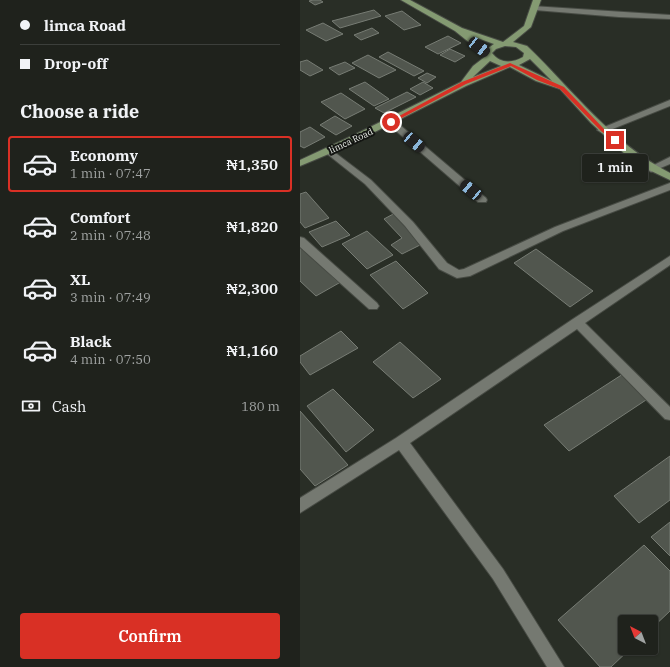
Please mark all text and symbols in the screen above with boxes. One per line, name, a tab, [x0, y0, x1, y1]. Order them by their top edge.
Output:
text: limca Road	[44, 16, 126, 35]
car	[466, 35, 492, 59]
text: Drop-off	[44, 54, 108, 73]
text: Choose a ride	[20, 100, 139, 123]
route start	[382, 113, 400, 131]
street label: limca Road	[327, 125, 375, 156]
car	[401, 130, 427, 154]
route end	[606, 131, 624, 149]
icon: car	[22, 146, 58, 182]
text: Economy	[70, 146, 138, 165]
callout: 1 min	[582, 154, 648, 182]
text: ₦1,350	[226, 155, 278, 174]
text: 1 min	[597, 159, 633, 176]
text: 1 min · 07:47	[70, 165, 151, 182]
car	[458, 178, 484, 202]
icon: car	[22, 208, 58, 244]
text: Comfort	[70, 208, 130, 227]
text: ₦1,820	[226, 217, 278, 236]
text: 2 min · 07:48	[70, 227, 151, 244]
icon: car	[22, 270, 58, 306]
text: XL	[70, 270, 90, 289]
text: ₦2,300	[226, 279, 278, 298]
text: 3 min · 07:49	[70, 289, 151, 306]
icon: car	[22, 332, 58, 368]
text: Black	[70, 332, 111, 351]
text: ₦1,160	[226, 341, 278, 360]
text: 4 min · 07:50	[70, 351, 151, 368]
icon: cash	[20, 395, 42, 417]
text: Cash	[52, 397, 86, 416]
text: 180 m	[241, 398, 280, 415]
button: Confirm	[20, 613, 280, 659]
north arrow	[618, 615, 658, 655]
map controls	[618, 615, 658, 655]

